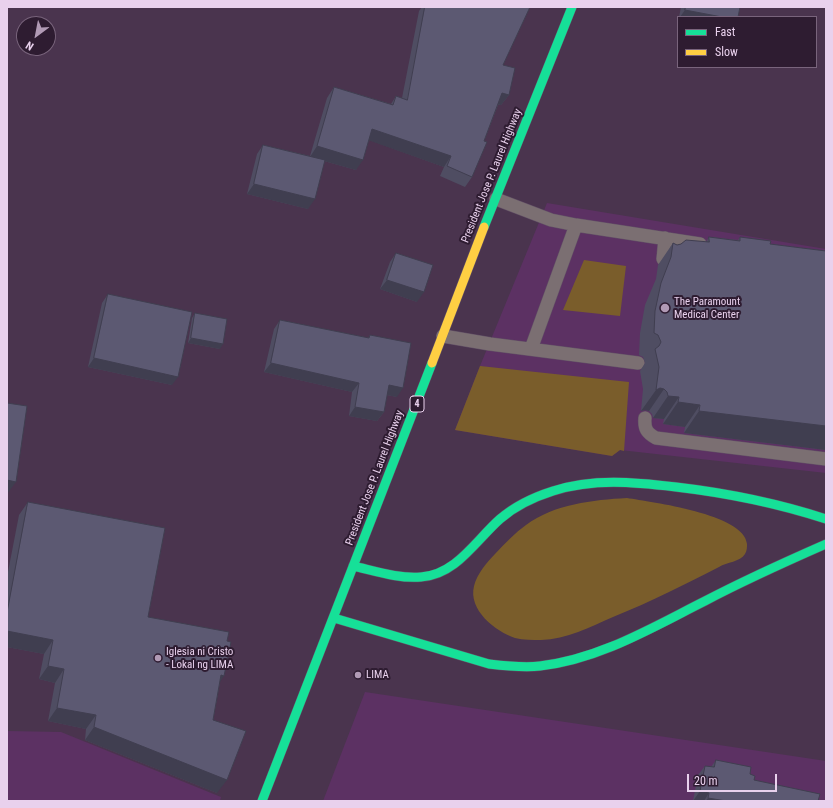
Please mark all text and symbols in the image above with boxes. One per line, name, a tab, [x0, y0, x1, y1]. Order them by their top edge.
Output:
north arrow	[16, 16, 56, 56]
legend	[677, 16, 817, 68]
text: Fast	[715, 25, 735, 39]
text: N	[24, 38, 36, 53]
text: Slow	[715, 45, 738, 59]
street label: President Jose P. Laurel Highway	[459, 107, 525, 245]
place label: The Paramount Medical Center	[674, 295, 740, 321]
marker: The Paramount Medical Center	[659, 302, 671, 314]
road number: 4	[410, 396, 424, 412]
street label: President Jose P. Laurel Highway	[343, 409, 407, 547]
place label: Iglesia ni Cristo - Lokal ng LIMA	[166, 645, 233, 671]
marker: Iglesia ni Cristo - Lokal ng LIMA	[153, 653, 163, 663]
place label: LIMA	[366, 668, 389, 682]
marker: LIMA	[353, 670, 363, 680]
scale bar	[689, 766, 779, 792]
text: 20 m	[694, 774, 718, 788]

